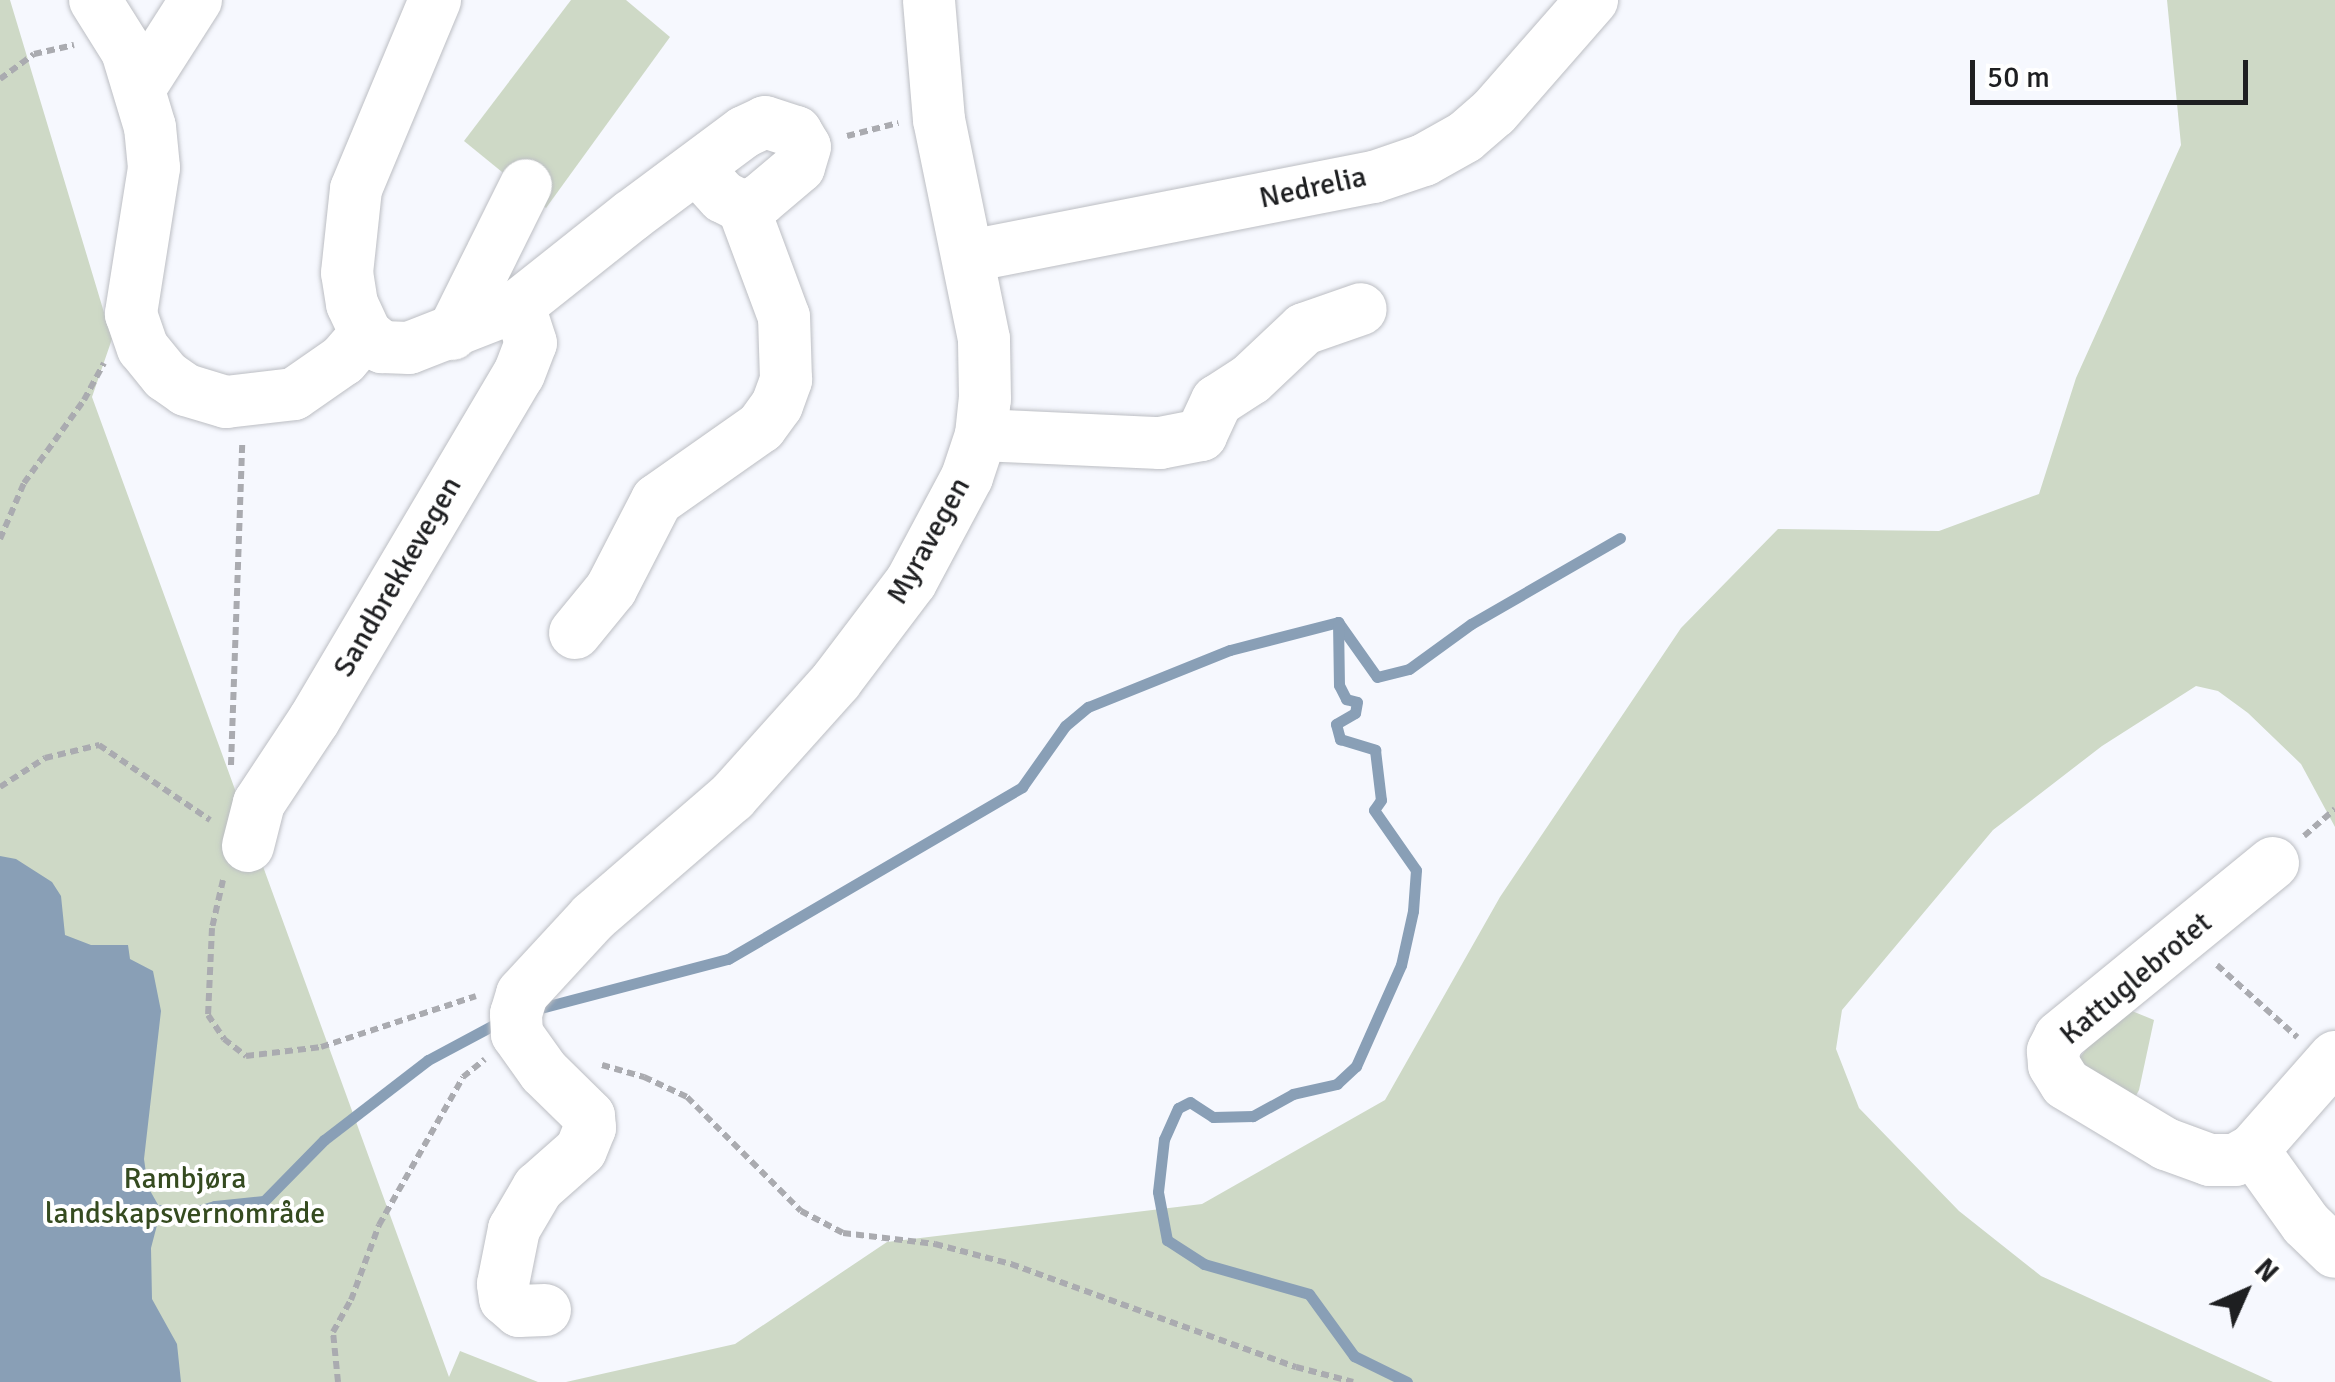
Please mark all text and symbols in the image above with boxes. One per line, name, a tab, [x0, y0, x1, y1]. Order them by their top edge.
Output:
scale bar	[1975, 40, 2252, 102]
text: 50 m	[1987, 59, 2050, 96]
street label: Nedrelia	[1256, 159, 1370, 217]
street label: Sandbrekkevegen	[326, 471, 470, 683]
street label: Myravegen	[879, 471, 979, 611]
street label: Kattuglebrotet	[2053, 905, 2219, 1053]
park label: Rambjøra landskapsvernområde	[45, 1161, 325, 1232]
north arrow	[2195, 1242, 2295, 1342]
text: N	[2247, 1252, 2285, 1290]

